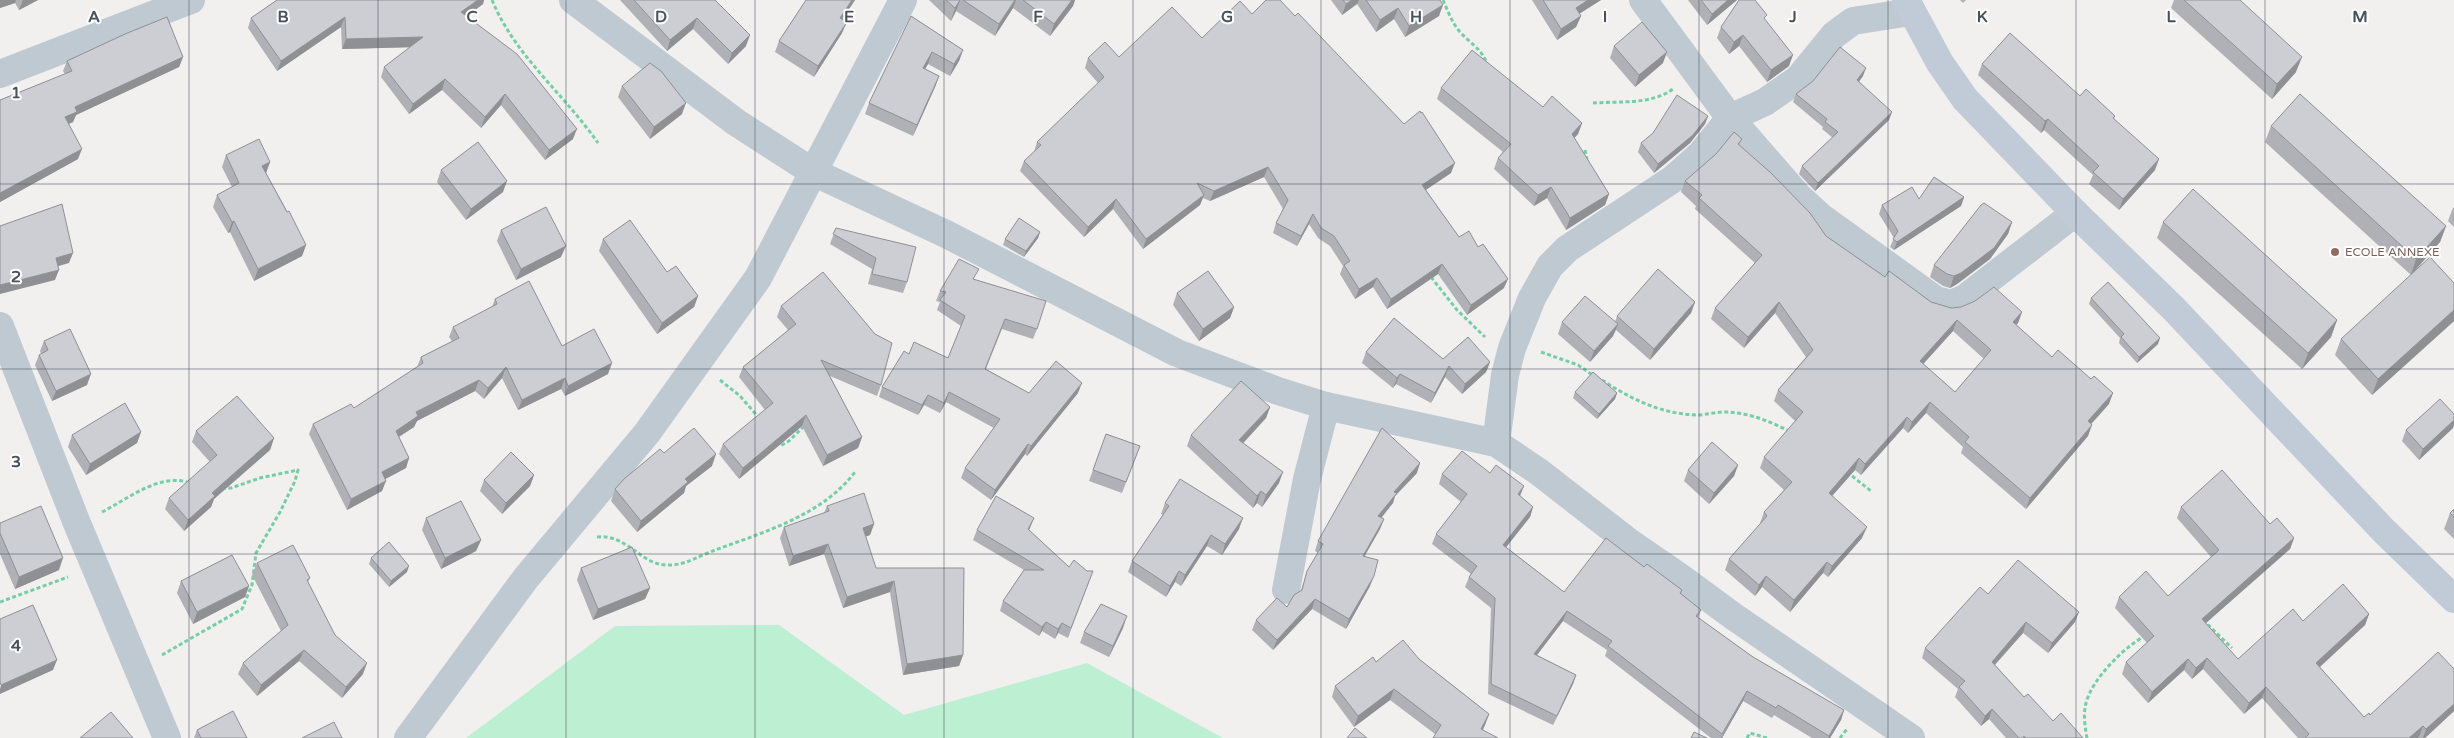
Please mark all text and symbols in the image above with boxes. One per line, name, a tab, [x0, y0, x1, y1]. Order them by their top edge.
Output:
text: A	[88, 7, 100, 27]
text: B	[277, 7, 289, 27]
text: C	[466, 7, 478, 27]
text: D	[655, 7, 667, 27]
text: E	[844, 7, 854, 27]
text: F	[1033, 7, 1043, 27]
text: G	[1221, 7, 1233, 27]
text: H	[1410, 7, 1422, 27]
text: I	[1603, 7, 1607, 27]
text: J	[1788, 7, 1797, 27]
text: K	[1977, 7, 1988, 27]
text: L	[2166, 7, 2176, 27]
text: M	[2352, 7, 2368, 27]
text: 1	[11, 83, 21, 103]
place label: ECOLE ANNEXE	[2345, 245, 2440, 259]
marker: ECOLE ANNEXE	[2329, 246, 2341, 258]
text: 2	[11, 267, 21, 287]
text: 3	[11, 452, 21, 472]
text: 4	[11, 636, 21, 656]

